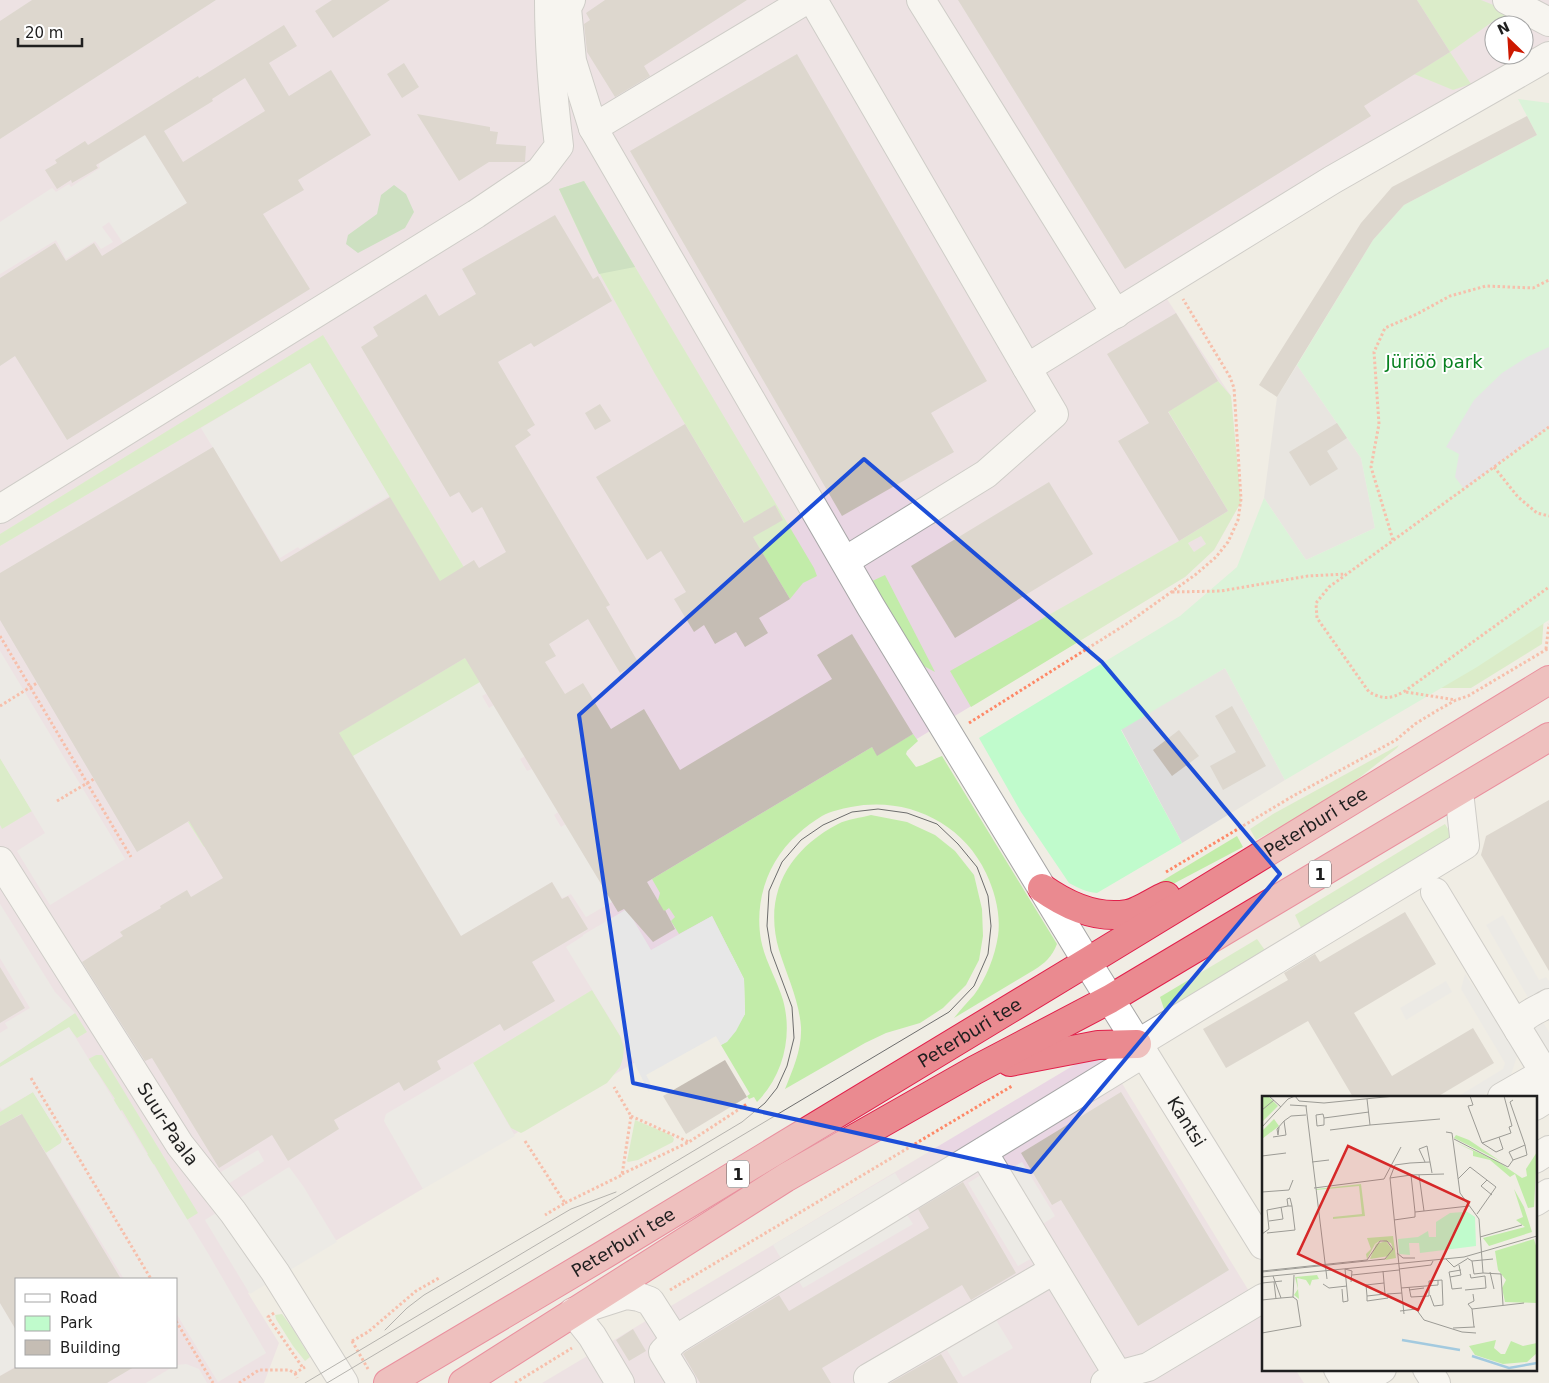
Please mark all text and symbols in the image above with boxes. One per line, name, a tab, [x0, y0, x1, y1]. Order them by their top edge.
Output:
scale bar	[18, 15, 81, 47]
north arrow	[1484, 15, 1534, 65]
text: N	[1495, 18, 1512, 38]
text: 20 m	[25, 24, 63, 42]
park label: Jüriöö park	[1384, 351, 1483, 372]
street label: Peterburi tee	[1260, 782, 1371, 861]
road number: 1	[1309, 861, 1331, 888]
street label: Peterburi tee	[914, 993, 1025, 1072]
street label: Suur-Paala	[133, 1078, 203, 1170]
street label: Kantsi	[1163, 1092, 1210, 1151]
inset map	[1262, 1096, 1536, 1370]
road number: 1	[727, 1160, 749, 1188]
street label: Peterburi tee	[568, 1203, 679, 1281]
legend	[15, 1278, 178, 1368]
text: Road	[60, 1289, 98, 1307]
text: Park	[60, 1314, 93, 1332]
text: Building	[60, 1339, 121, 1357]

